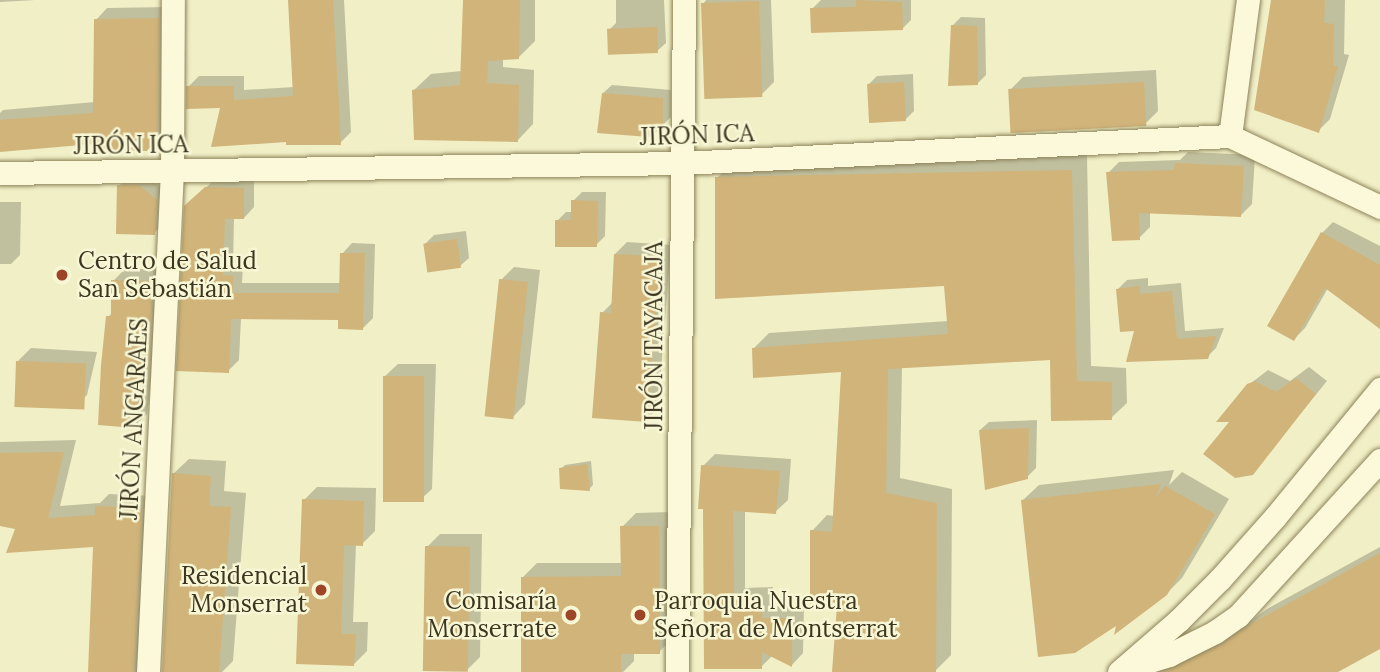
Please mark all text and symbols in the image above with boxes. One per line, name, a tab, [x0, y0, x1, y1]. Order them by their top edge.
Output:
street label: JIRÓN ICA	[639, 119, 755, 151]
street label: JIRÓN ICA	[73, 130, 189, 160]
street label: JIRÓN TAYACAJA	[640, 241, 668, 431]
place label: Centro de Salud San Sebastián	[78, 247, 257, 303]
marker: Centro de Salud San Sebastián	[52, 265, 72, 285]
street label: JIRÓN ANGARAES	[114, 317, 154, 521]
place label: Residencial Monserrat	[181, 562, 307, 618]
marker: Residencial Monserrat	[313, 582, 329, 598]
place label: Comisaría Monserrate	[427, 587, 557, 643]
place label: Parroquia Nuestra Señora de Montserrat	[654, 587, 898, 643]
marker: Comisaría Monserrate	[563, 607, 579, 623]
marker: Parroquia Nuestra Señora de Montserrat	[632, 607, 648, 623]

